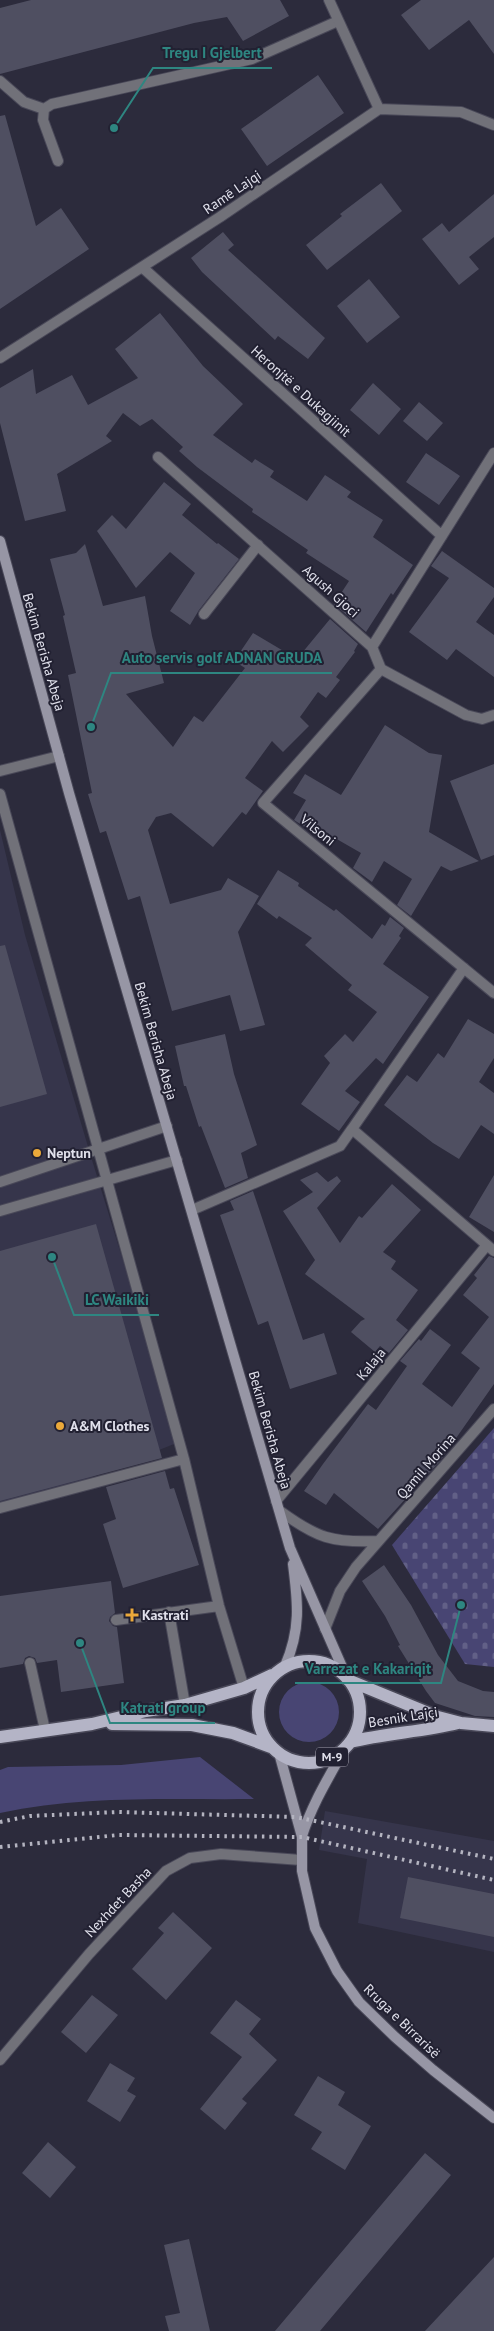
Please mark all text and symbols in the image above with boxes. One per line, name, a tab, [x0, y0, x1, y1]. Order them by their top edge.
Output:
callout: Tregu I Gjelbert	[153, 38, 272, 68]
text: Tregu I Gjelbert	[162, 43, 262, 62]
street label: Ramē Lajqi	[199, 166, 265, 218]
street label: Heronjtë e Dukagjinit	[247, 341, 355, 441]
street label: Agush Gjoci	[299, 561, 363, 621]
street label: Bekim Berisha Abeja	[19, 591, 69, 713]
callout: Auto servis golf ADNAN GRUDA	[111, 643, 332, 673]
text: Auto servis golf ADNAN GRUDA	[122, 648, 323, 667]
street label: Vilsoni	[296, 810, 339, 850]
street label: Bekim Berisha Abeja	[131, 980, 181, 1102]
place label: Neptun	[47, 1144, 91, 1162]
marker: Neptun	[31, 1147, 43, 1159]
callout: LC Waikiki	[74, 1285, 159, 1315]
text: LC Waikiki	[85, 1290, 149, 1309]
street label: Kalaja	[352, 1344, 390, 1384]
street label: Bekim Berisha Abeja	[245, 1369, 295, 1491]
place label: A&M Clothes	[70, 1417, 150, 1435]
marker: A&M Clothes	[54, 1420, 66, 1432]
street label: Qamil Morina	[393, 1429, 459, 1503]
place label: Kastrati	[142, 1606, 189, 1624]
marker: Kastrati	[126, 1609, 138, 1621]
callout: Varrezat e Kakariqit	[295, 1653, 441, 1683]
text: Varrezat e Kakariqit	[304, 1659, 432, 1678]
callout: Katrati group	[110, 1693, 215, 1723]
text: Katrati group	[121, 1698, 205, 1717]
street label: Besnik Lajçi	[367, 1703, 439, 1731]
road number: M-9	[316, 1748, 348, 1766]
street label: Nexhdet Basha	[81, 1863, 155, 1941]
street label: Rruga e Birrarisë	[360, 1980, 444, 2062]

